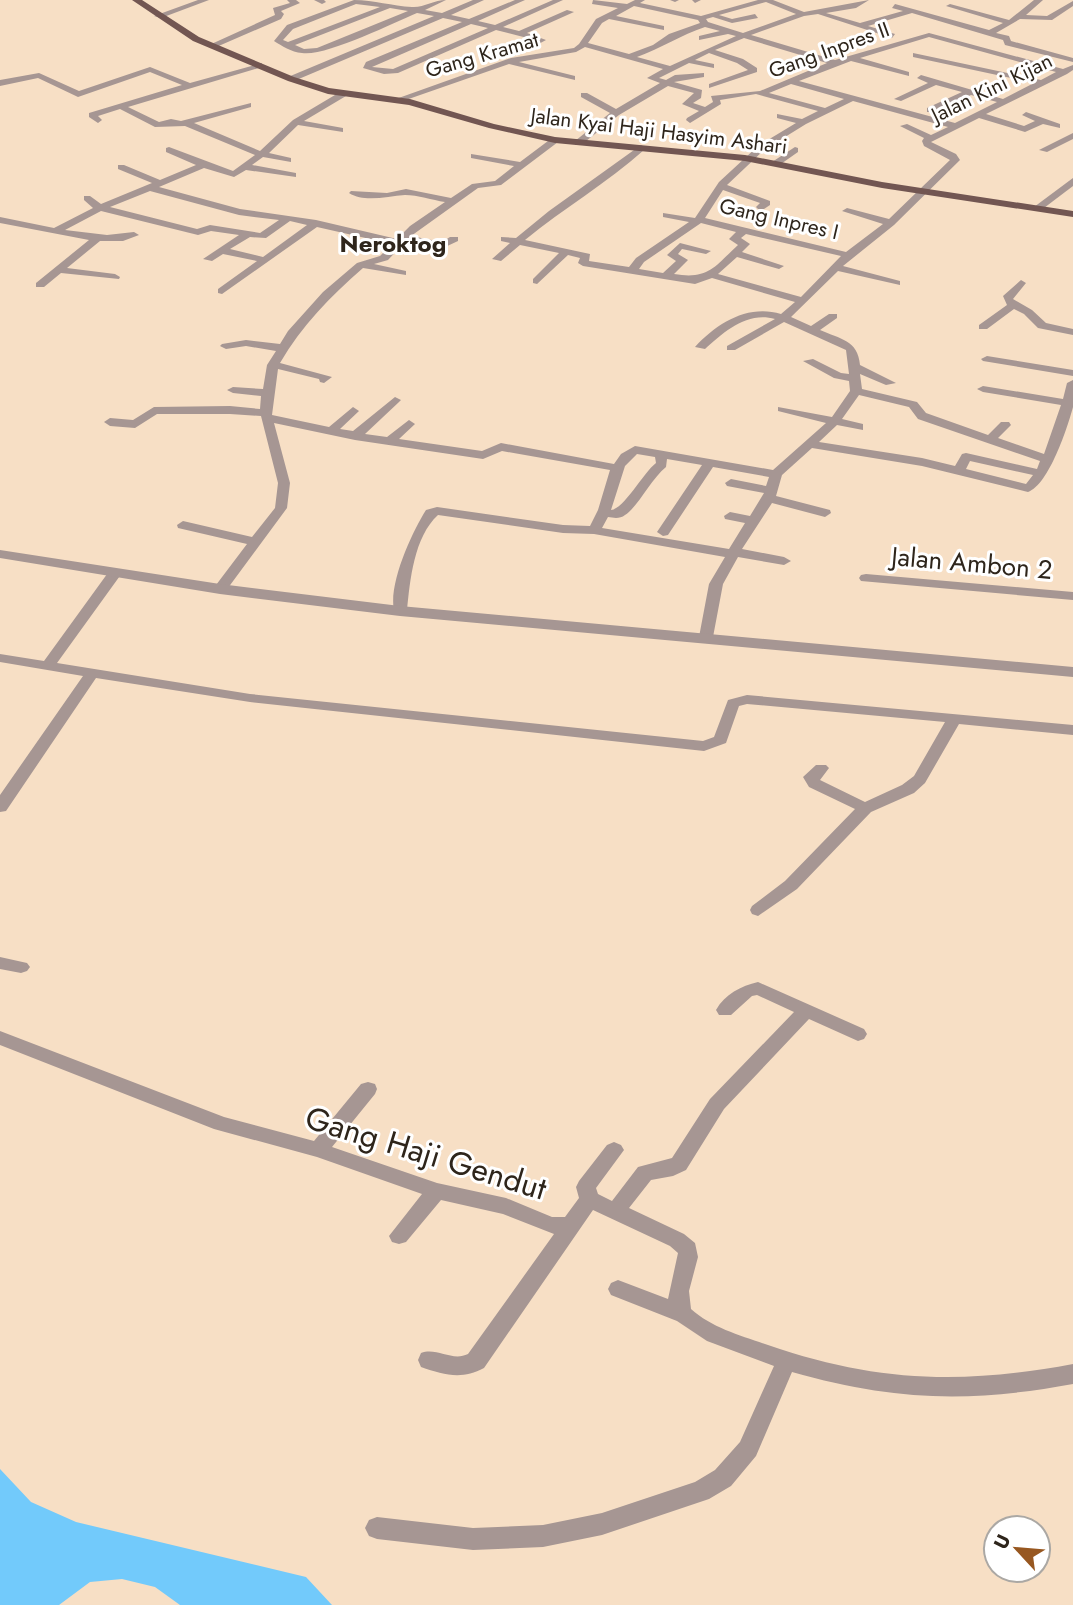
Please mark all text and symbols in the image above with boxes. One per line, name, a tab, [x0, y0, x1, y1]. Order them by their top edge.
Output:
street label: Gang Inpres II	[764, 14, 894, 86]
street label: Gang Kramat	[422, 25, 542, 85]
street label: Jalan Kini Kijan	[924, 46, 1058, 132]
street label: Jalan Kyai Haji Hasyim Ashari	[526, 100, 789, 162]
street label: Gang Inpres I	[716, 191, 842, 247]
district label: Neroktog	[340, 226, 446, 261]
street label: Jalan Ambon 2	[887, 537, 1054, 589]
street label: Gang Haji Gendut	[300, 1094, 552, 1212]
north arrow	[982, 1514, 1052, 1584]
text: U	[987, 1530, 1017, 1554]

